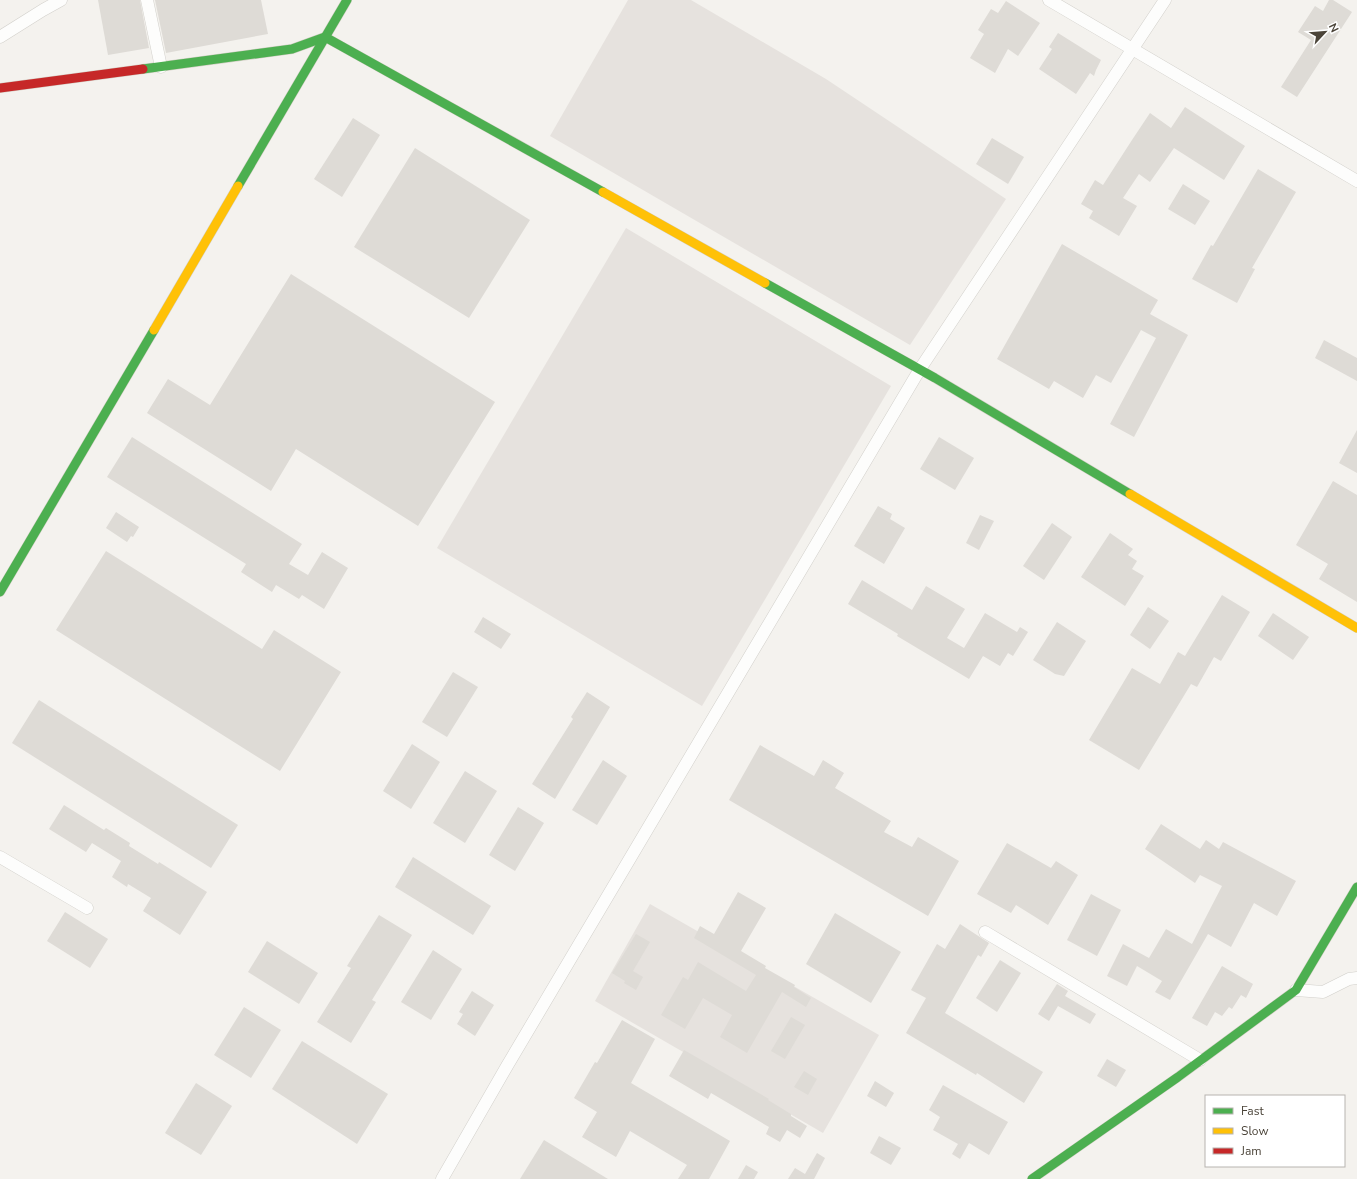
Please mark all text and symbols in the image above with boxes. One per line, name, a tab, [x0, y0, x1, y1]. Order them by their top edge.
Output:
north arrow	[1305, 12, 1345, 52]
text: N	[1325, 21, 1342, 35]
legend	[1205, 1095, 1345, 1167]
text: Fast	[1241, 1103, 1264, 1119]
text: Slow	[1241, 1123, 1269, 1139]
text: Jam	[1240, 1143, 1262, 1159]

